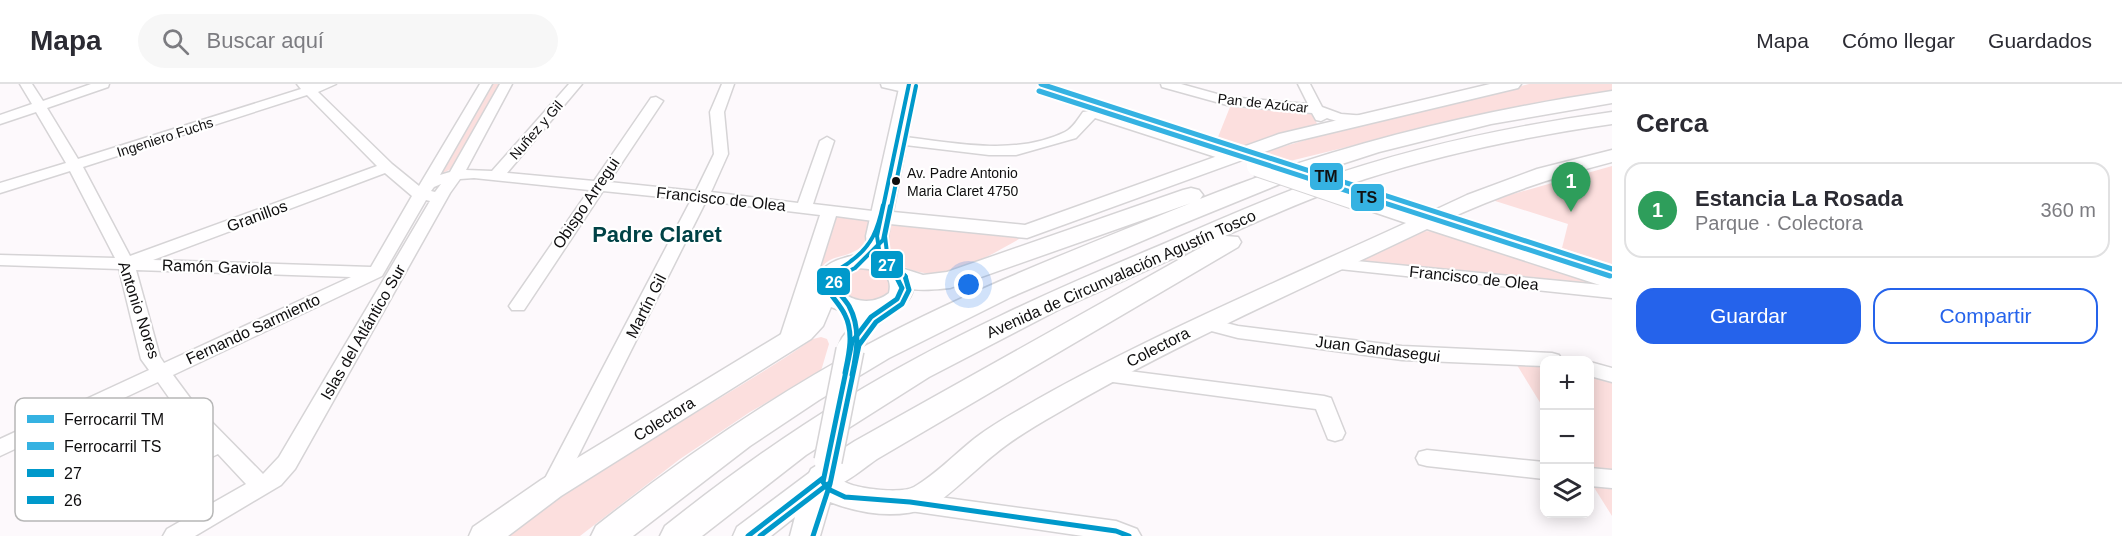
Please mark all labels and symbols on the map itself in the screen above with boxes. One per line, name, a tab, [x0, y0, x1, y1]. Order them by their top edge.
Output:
street label: Pan de Azúcar	[1217, 90, 1309, 116]
street label: Nuñez y Gil	[506, 97, 566, 163]
street label: Ingeniero Fuchs	[115, 114, 215, 160]
street label: Obispo Arregui	[549, 154, 623, 252]
line badge: TM	[1309, 162, 1344, 191]
pin: 1	[1552, 162, 1590, 212]
place label: Av. Padre Antonio Maria Claret 4750	[907, 165, 1018, 199]
text: TM	[1314, 168, 1338, 185]
marker: Av. Padre Antonio Maria Claret 4750	[890, 175, 902, 187]
line badge: TS	[1350, 183, 1385, 212]
street label: Francisco de Olea	[656, 184, 787, 214]
text: TS	[1357, 189, 1378, 206]
street label: Granillos	[224, 197, 290, 235]
street label: Avenida de Circunvalación Agustín Tosco	[984, 207, 1258, 341]
district label: Padre Claret	[592, 222, 722, 247]
line badge: 27	[870, 250, 904, 279]
street label: Ramón Gaviola	[162, 257, 272, 277]
text: 27	[878, 257, 896, 274]
street label: Antonio Nores	[115, 259, 163, 361]
street label: Islas del Atlántico Sur	[317, 261, 409, 402]
street label: Francisco de Olea	[1409, 263, 1540, 293]
line badge: 26	[816, 267, 851, 296]
your location	[954, 270, 983, 299]
street label: Martín Gil	[623, 271, 669, 341]
text: 26	[825, 274, 843, 291]
street label: Fernando Sarmiento	[183, 290, 323, 368]
street label: Colectora	[1124, 324, 1192, 370]
street label: Juan Gandasegui	[1315, 333, 1441, 365]
street label: Colectora	[630, 394, 698, 444]
legend	[15, 398, 213, 521]
text: Ferrocarril TM	[64, 411, 164, 428]
text: Ferrocarril TS	[64, 438, 162, 455]
text: 27	[64, 465, 82, 482]
text: 26	[64, 492, 82, 509]

